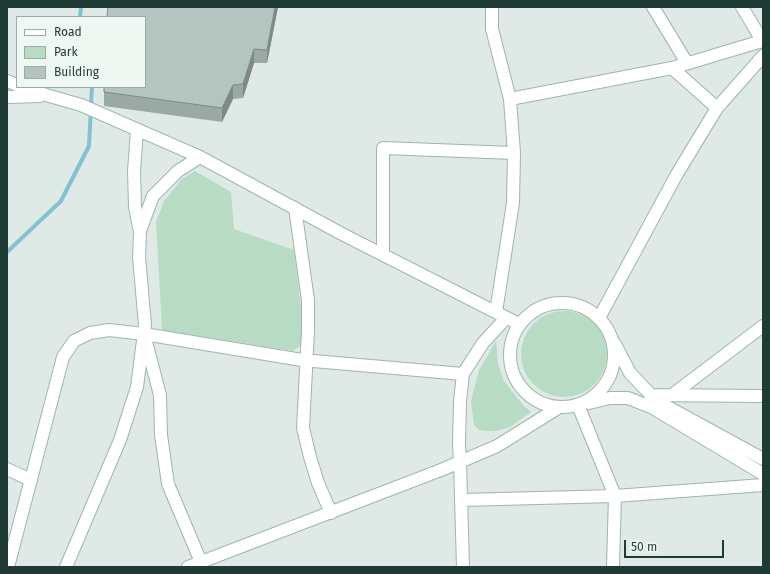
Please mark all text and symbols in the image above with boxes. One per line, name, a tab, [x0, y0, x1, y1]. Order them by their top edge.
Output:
legend	[16, 16, 146, 88]
text: Road	[54, 25, 82, 39]
text: Park	[54, 45, 78, 59]
text: Building	[54, 65, 99, 79]
scale bar	[626, 532, 726, 558]
text: 50 m	[631, 540, 657, 554]

